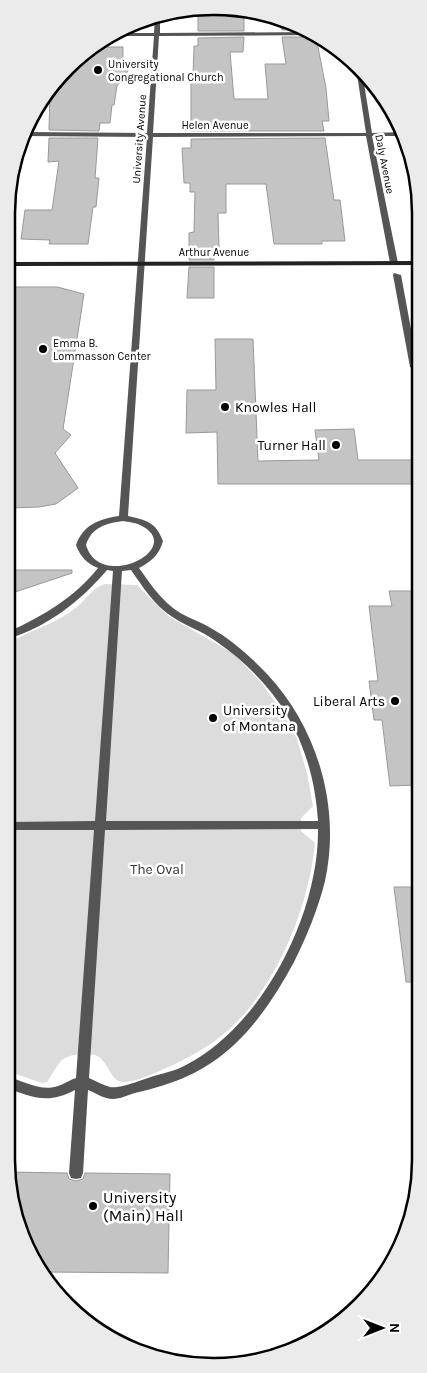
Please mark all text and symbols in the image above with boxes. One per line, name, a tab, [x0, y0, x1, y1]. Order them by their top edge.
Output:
place label: University Congregational Church	[108, 58, 224, 84]
marker: University Congregational Church	[92, 64, 104, 76]
street label: University Avenue	[130, 94, 149, 184]
street label: Helen Avenue	[181, 119, 249, 132]
street label: Daly Avenue	[372, 133, 397, 195]
street label: Arthur Avenue	[179, 246, 250, 259]
place label: Emma B. Lommasson Center	[53, 337, 150, 363]
marker: Emma B. Lommasson Center	[37, 343, 49, 355]
place label: Knowles Hall	[235, 399, 316, 416]
marker: Knowles Hall	[219, 401, 231, 413]
place label: Turner Hall	[257, 437, 326, 454]
marker: Turner Hall	[330, 439, 342, 451]
place label: Liberal Arts	[313, 693, 385, 710]
marker: Liberal Arts	[389, 695, 401, 707]
place label: University of Montana	[223, 702, 296, 735]
marker: University of Montana	[207, 712, 219, 724]
park label: The Oval	[130, 861, 184, 878]
place label: University (Main) Hall	[103, 1188, 183, 1225]
marker: University (Main) Hall	[87, 1200, 99, 1212]
north arrow	[357, 1303, 407, 1353]
text: N	[386, 1323, 403, 1333]

